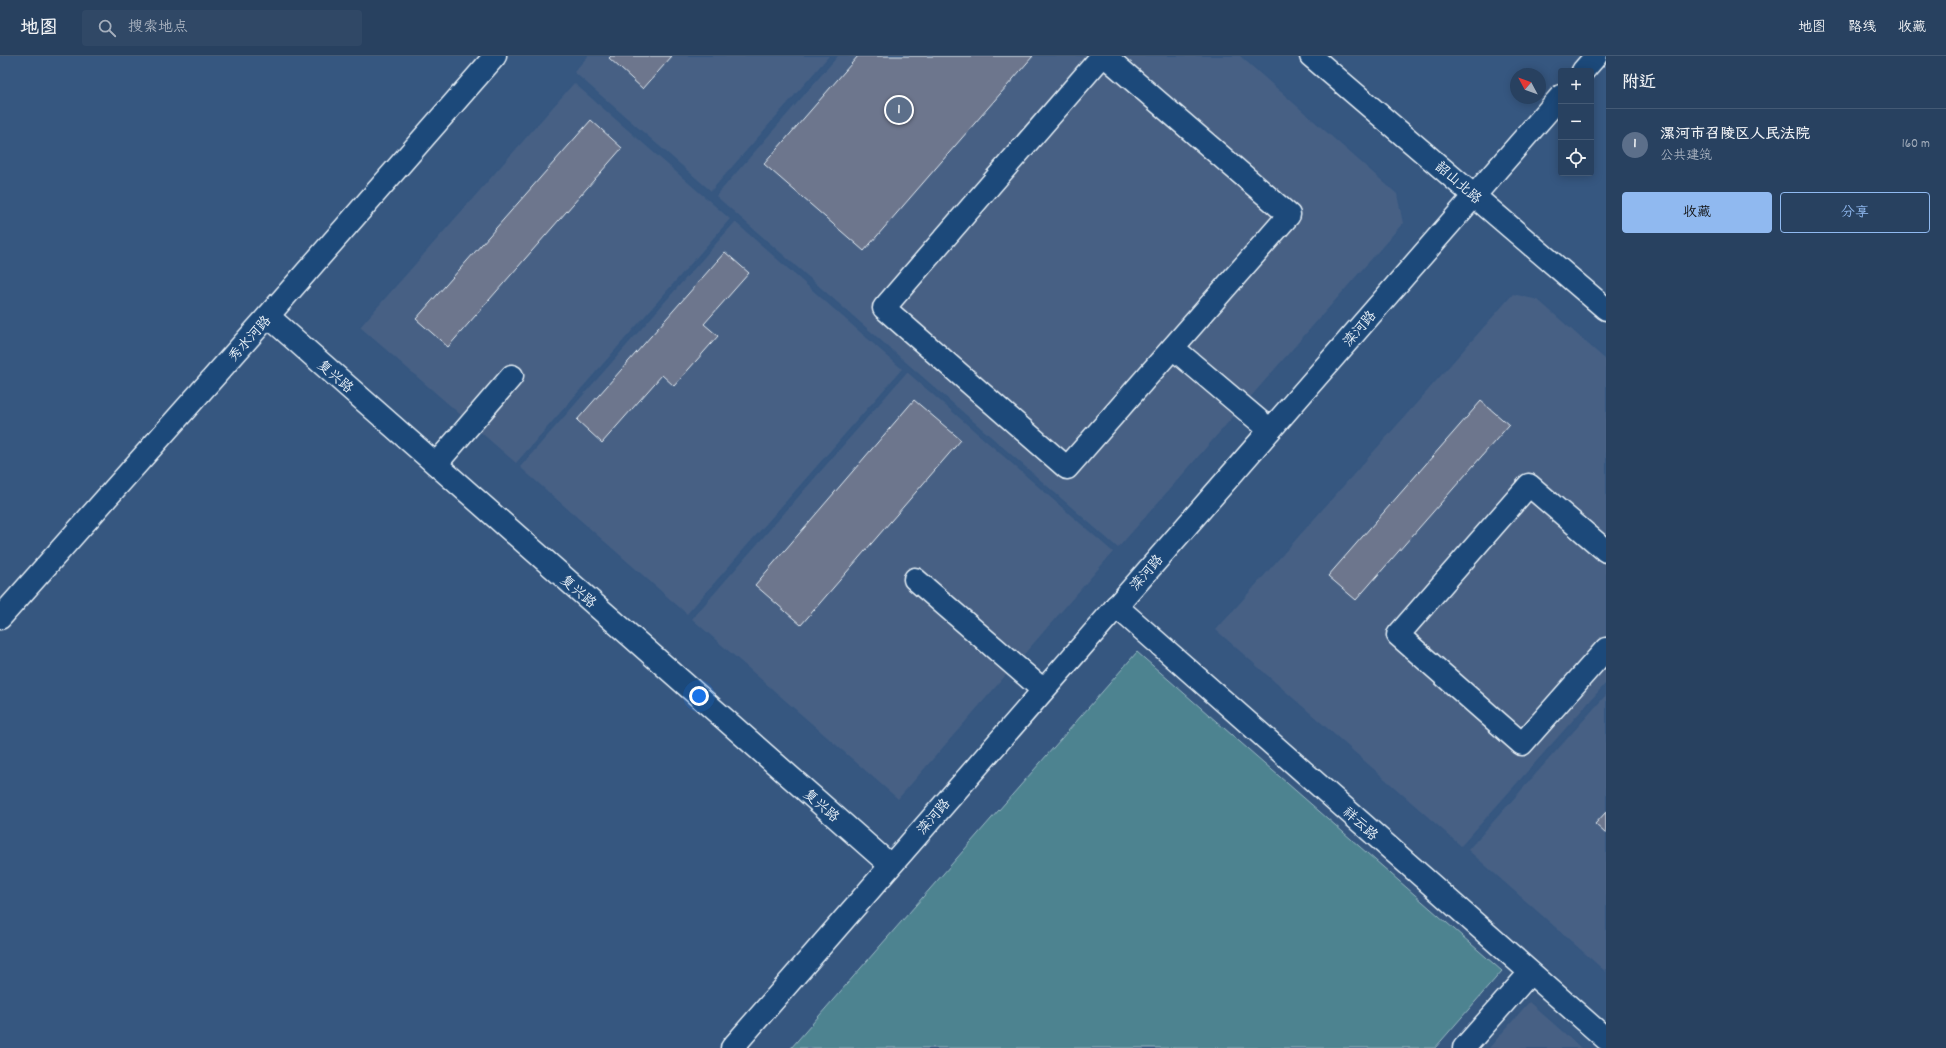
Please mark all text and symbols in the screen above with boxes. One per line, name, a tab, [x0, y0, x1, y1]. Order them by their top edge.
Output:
search box	[82, 10, 362, 46]
text: 地图	[20, 16, 58, 43]
icon: search	[96, 17, 118, 39]
text: 搜索地点	[128, 17, 188, 39]
text: 地图	[1798, 18, 1826, 38]
text: 路线	[1848, 18, 1876, 38]
text: 收藏	[1898, 18, 1926, 38]
north arrow	[1510, 68, 1546, 104]
map controls	[1558, 68, 1594, 176]
button: +	[1558, 68, 1594, 104]
text: 附近	[1622, 72, 1656, 96]
pin: 1	[886, 95, 912, 125]
button: −	[1558, 104, 1594, 140]
text: 漯河市召陵区人民法院	[1660, 124, 1810, 146]
text: 1	[1634, 135, 1636, 154]
text: 160 m	[1902, 135, 1930, 154]
button: locate	[1558, 140, 1594, 176]
text: 公共建筑	[1660, 147, 1712, 166]
street label: 韶山北路	[1430, 158, 1485, 209]
button: 收藏	[1622, 192, 1772, 233]
button: 分享	[1780, 192, 1930, 233]
street label: 滦河路	[1339, 307, 1382, 352]
street label: 秀水河路	[224, 312, 277, 367]
street label: 复兴路	[312, 356, 357, 399]
street label: 滦河路	[1126, 551, 1169, 596]
street label: 复兴路	[555, 571, 600, 614]
your location	[689, 686, 709, 706]
street label: 复兴路	[798, 785, 843, 828]
street label: 滦河路	[913, 795, 956, 840]
street label: 祥云路	[1337, 803, 1382, 846]

